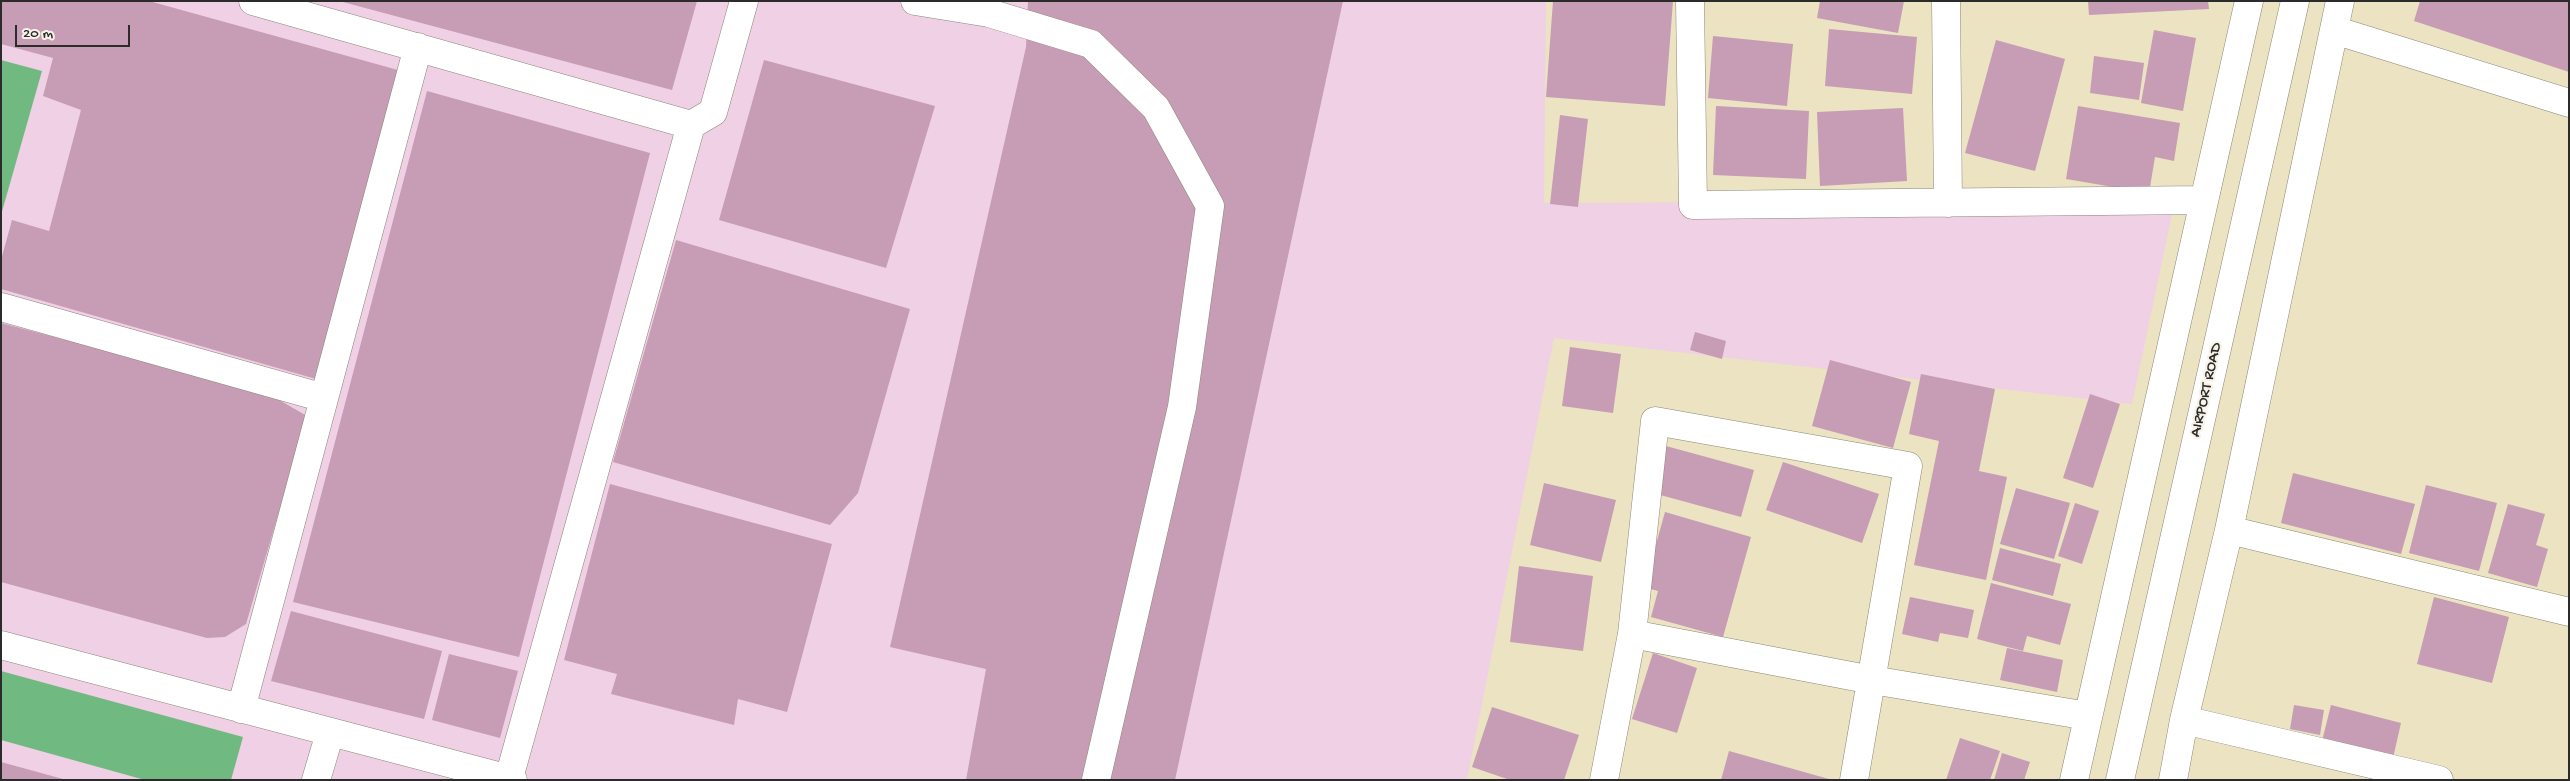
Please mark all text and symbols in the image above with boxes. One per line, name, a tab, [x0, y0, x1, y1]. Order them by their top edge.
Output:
scale bar	[18, 15, 132, 47]
text: 20 m	[23, 25, 53, 43]
street label: AIRPORT ROAD	[2187, 341, 2227, 439]

